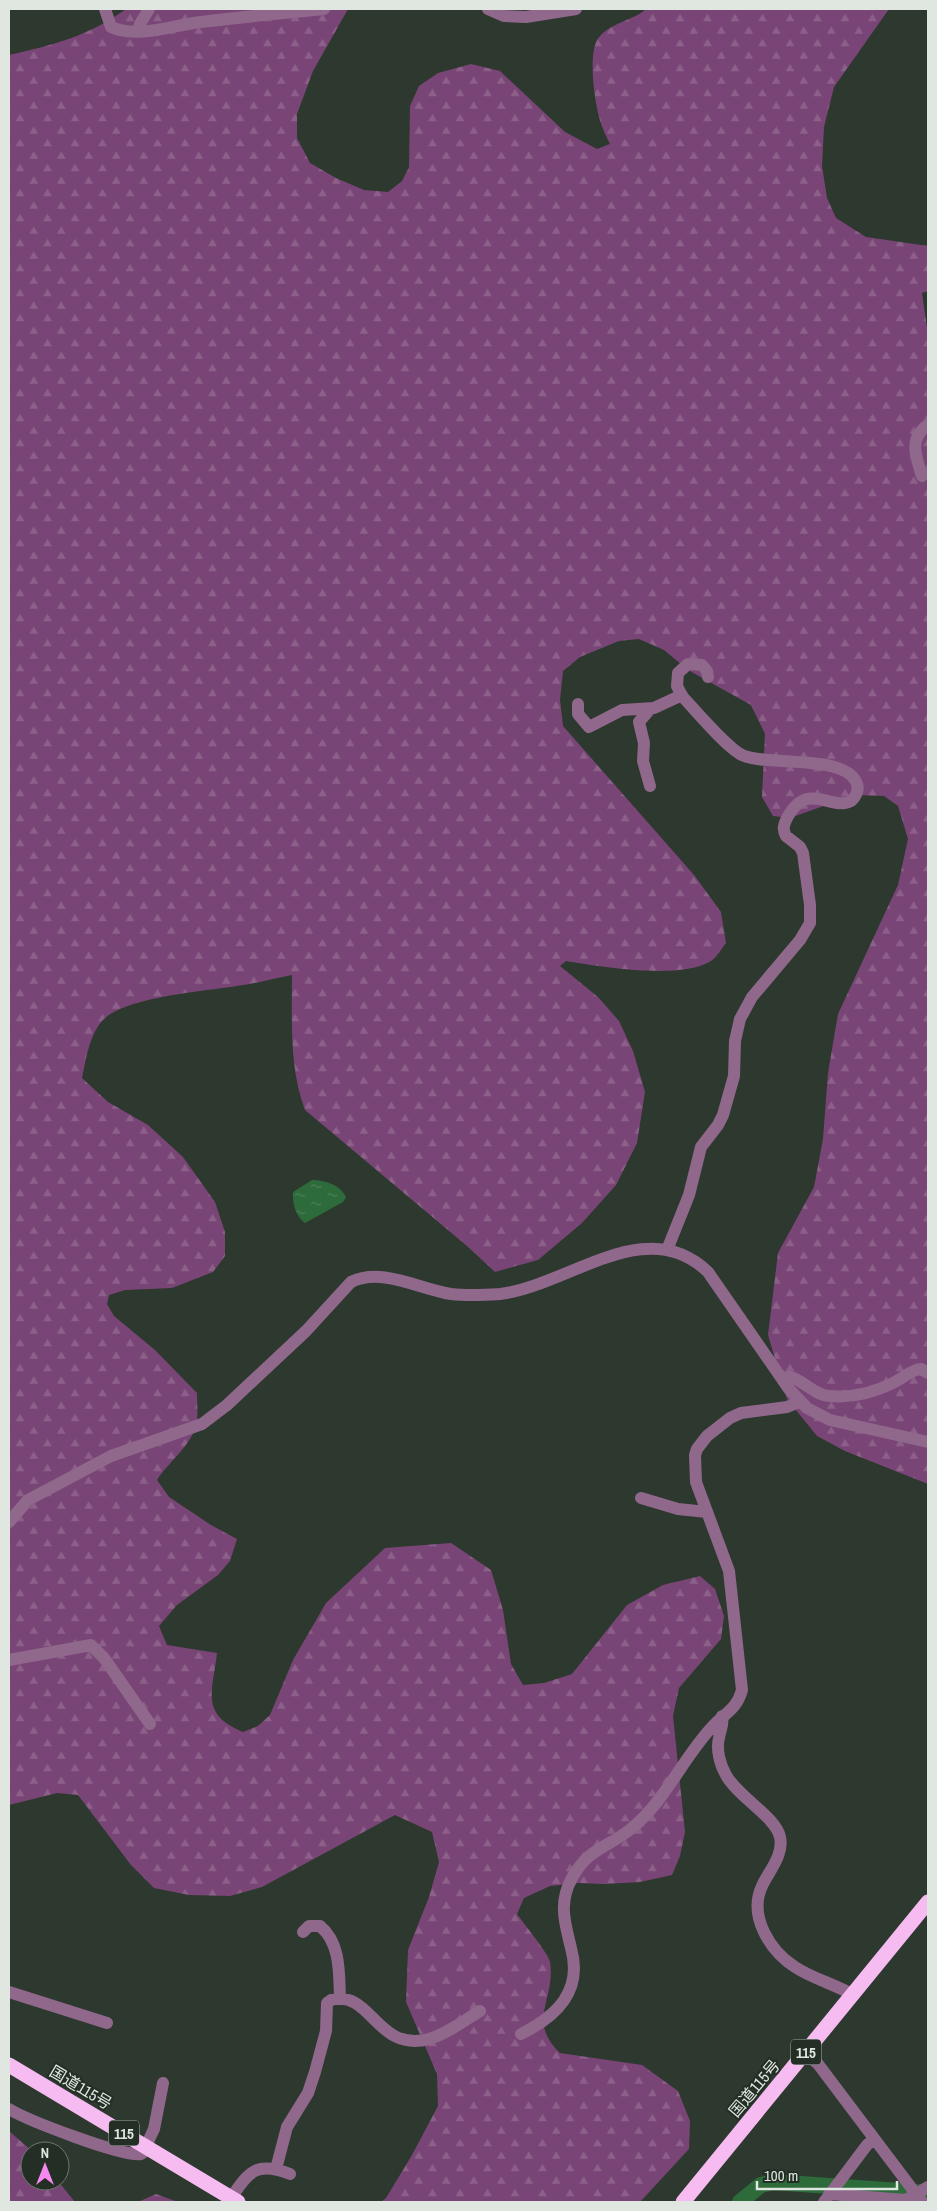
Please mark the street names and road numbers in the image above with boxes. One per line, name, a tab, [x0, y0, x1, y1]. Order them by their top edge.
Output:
road number: 115	[791, 2040, 821, 2064]
street label: 国道115号	[723, 2055, 785, 2121]
street label: 国道115号	[46, 2060, 116, 2114]
road number: 115	[109, 2120, 139, 2146]

